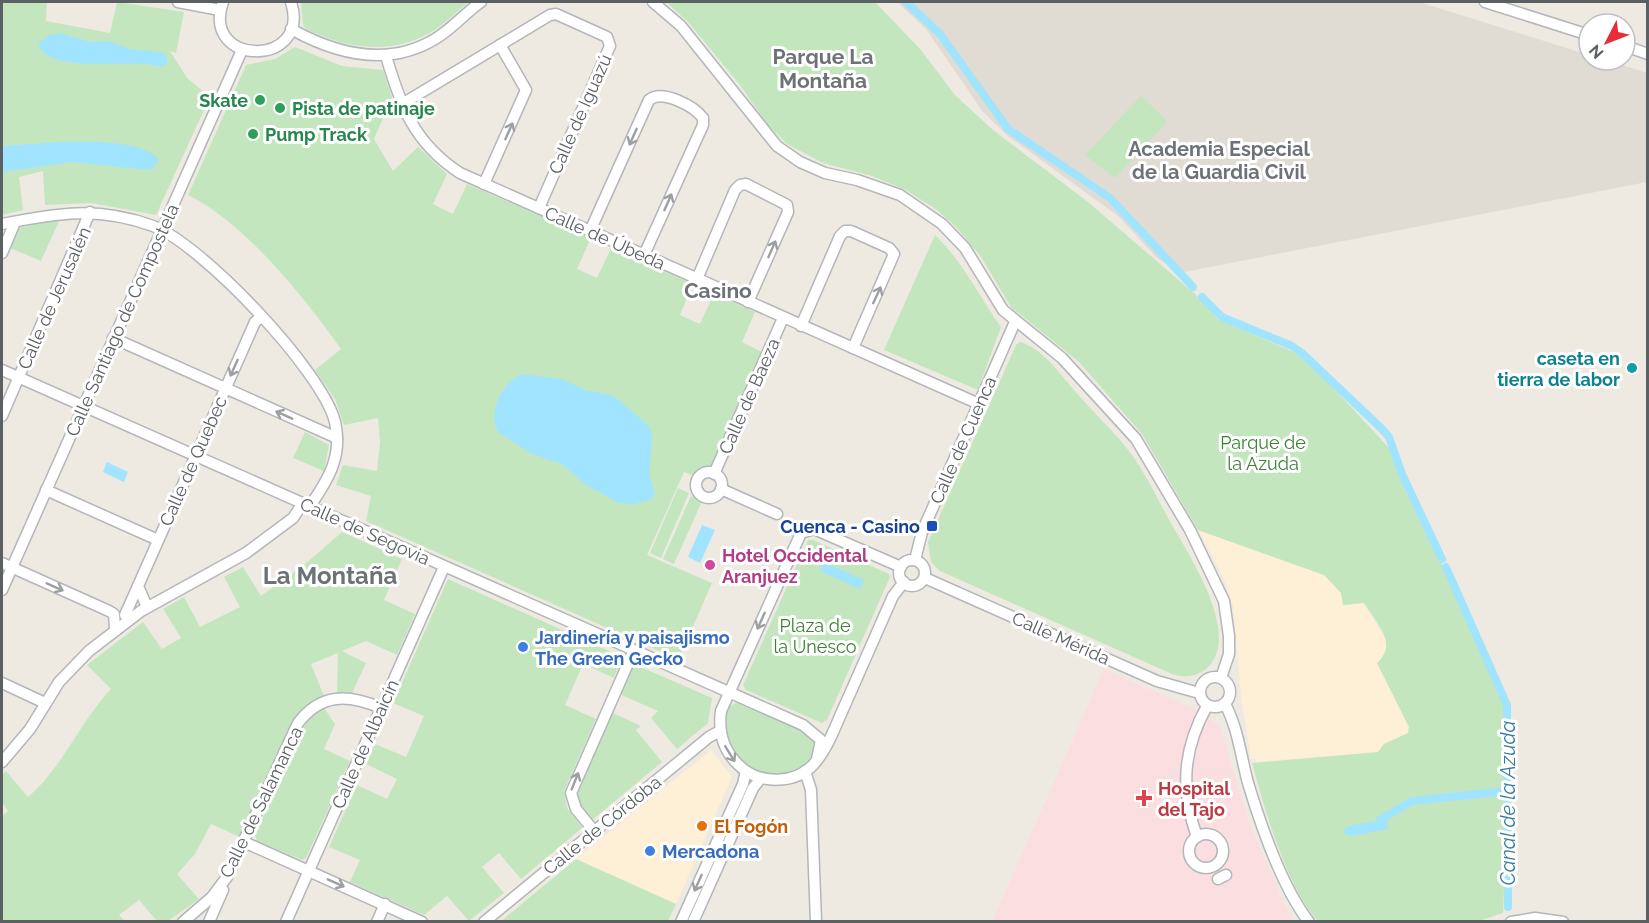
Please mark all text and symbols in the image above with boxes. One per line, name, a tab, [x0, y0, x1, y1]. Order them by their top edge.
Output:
north arrow	[1577, 12, 1637, 72]
text: N	[1585, 41, 1607, 63]
district label: Parque La Montaña	[772, 44, 874, 93]
street label: Calle de Iguazú	[544, 51, 616, 177]
place label: Skate	[199, 90, 248, 111]
marker: Skate	[253, 93, 267, 107]
place label: Pista de patinaje	[292, 98, 435, 119]
marker: Pista de patinaje	[273, 101, 287, 115]
one-way arrow	[503, 122, 515, 140]
place label: Pump Track	[265, 124, 368, 145]
marker: Pump Track	[246, 127, 260, 141]
one-way arrow	[626, 128, 638, 146]
district label: Academia Especial de la Guardia Civil	[1128, 137, 1310, 184]
one-way arrow	[663, 193, 674, 211]
street label: Calle Santiago de Compostela	[61, 201, 183, 439]
street label: Calle de Úbeda	[542, 201, 669, 274]
street label: Calle de Jerusalén	[13, 224, 95, 372]
one-way arrow	[767, 240, 778, 258]
district label: Casino	[684, 278, 752, 303]
one-way arrow	[872, 286, 884, 304]
street label: Calle de Baeza	[714, 335, 784, 457]
place label: caseta en tierra de labor	[1497, 348, 1620, 390]
one-way arrow	[228, 358, 239, 376]
marker: caseta en tierra de labor	[1625, 361, 1639, 375]
street label: Calle de Cuenca	[925, 373, 1001, 507]
street label: Calle de Quebec	[155, 393, 231, 529]
one-way arrow	[275, 408, 293, 420]
park label: Parque de la Azuda	[1220, 432, 1306, 474]
street label: Calle de Segovia	[297, 493, 433, 569]
place label: Cuenca - Casino	[780, 516, 920, 537]
marker: Cuenca - Casino	[925, 519, 939, 533]
place label: Hotel Occidental Aranjuez	[722, 545, 868, 587]
marker: Hotel Occidental Aranjuez	[703, 558, 717, 572]
district label: La Montaña	[263, 561, 397, 590]
one-way arrow	[45, 582, 64, 593]
street label: Calle Mérida	[1009, 607, 1113, 669]
one-way arrow	[755, 611, 766, 629]
park label: Plaza de la Unesco	[773, 615, 857, 657]
place label: Jardinería y paisajismo The Green Gecko	[535, 627, 730, 669]
marker: Jardinería y paisajismo The Green Gecko	[516, 640, 530, 654]
street label: Calle de Albaicín	[327, 676, 403, 812]
water label: Canal de la Azuda	[1496, 721, 1520, 885]
street label: Calle de Salamanca	[215, 723, 307, 881]
one-way arrow	[725, 745, 737, 762]
street label: Calle de Córdoba	[539, 771, 665, 879]
one-way arrow	[570, 773, 581, 791]
place label: Hospital del Tajo	[1158, 778, 1230, 820]
marker: Hospital del Tajo	[1135, 789, 1153, 807]
place label: El Fogón	[714, 816, 788, 837]
marker: El Fogón	[695, 819, 709, 833]
place label: Mercadona	[662, 841, 759, 862]
marker: Mercadona	[643, 844, 657, 858]
one-way arrow	[692, 873, 704, 891]
one-way arrow	[327, 878, 345, 889]

